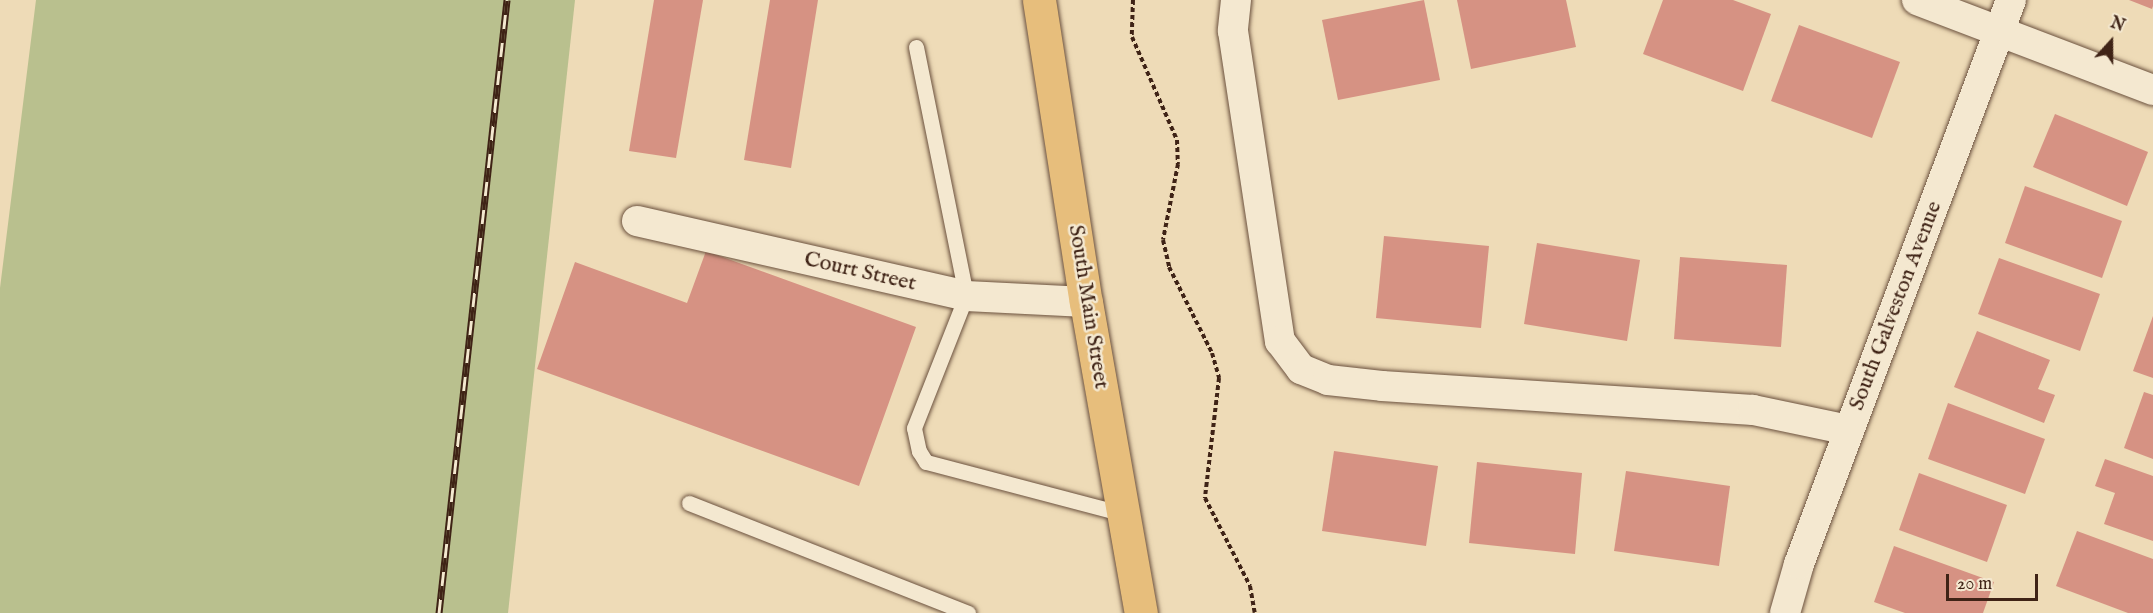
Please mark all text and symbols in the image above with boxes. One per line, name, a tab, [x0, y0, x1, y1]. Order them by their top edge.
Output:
north arrow	[2081, 12, 2141, 72]
text: N	[2107, 13, 2127, 37]
street label: South Galveston Avenue	[1844, 198, 1948, 414]
street label: South Main Street	[1062, 223, 1114, 391]
street label: Court Street	[801, 246, 919, 298]
scale bar	[1949, 562, 2040, 600]
text: 20 m	[1957, 573, 1992, 596]

